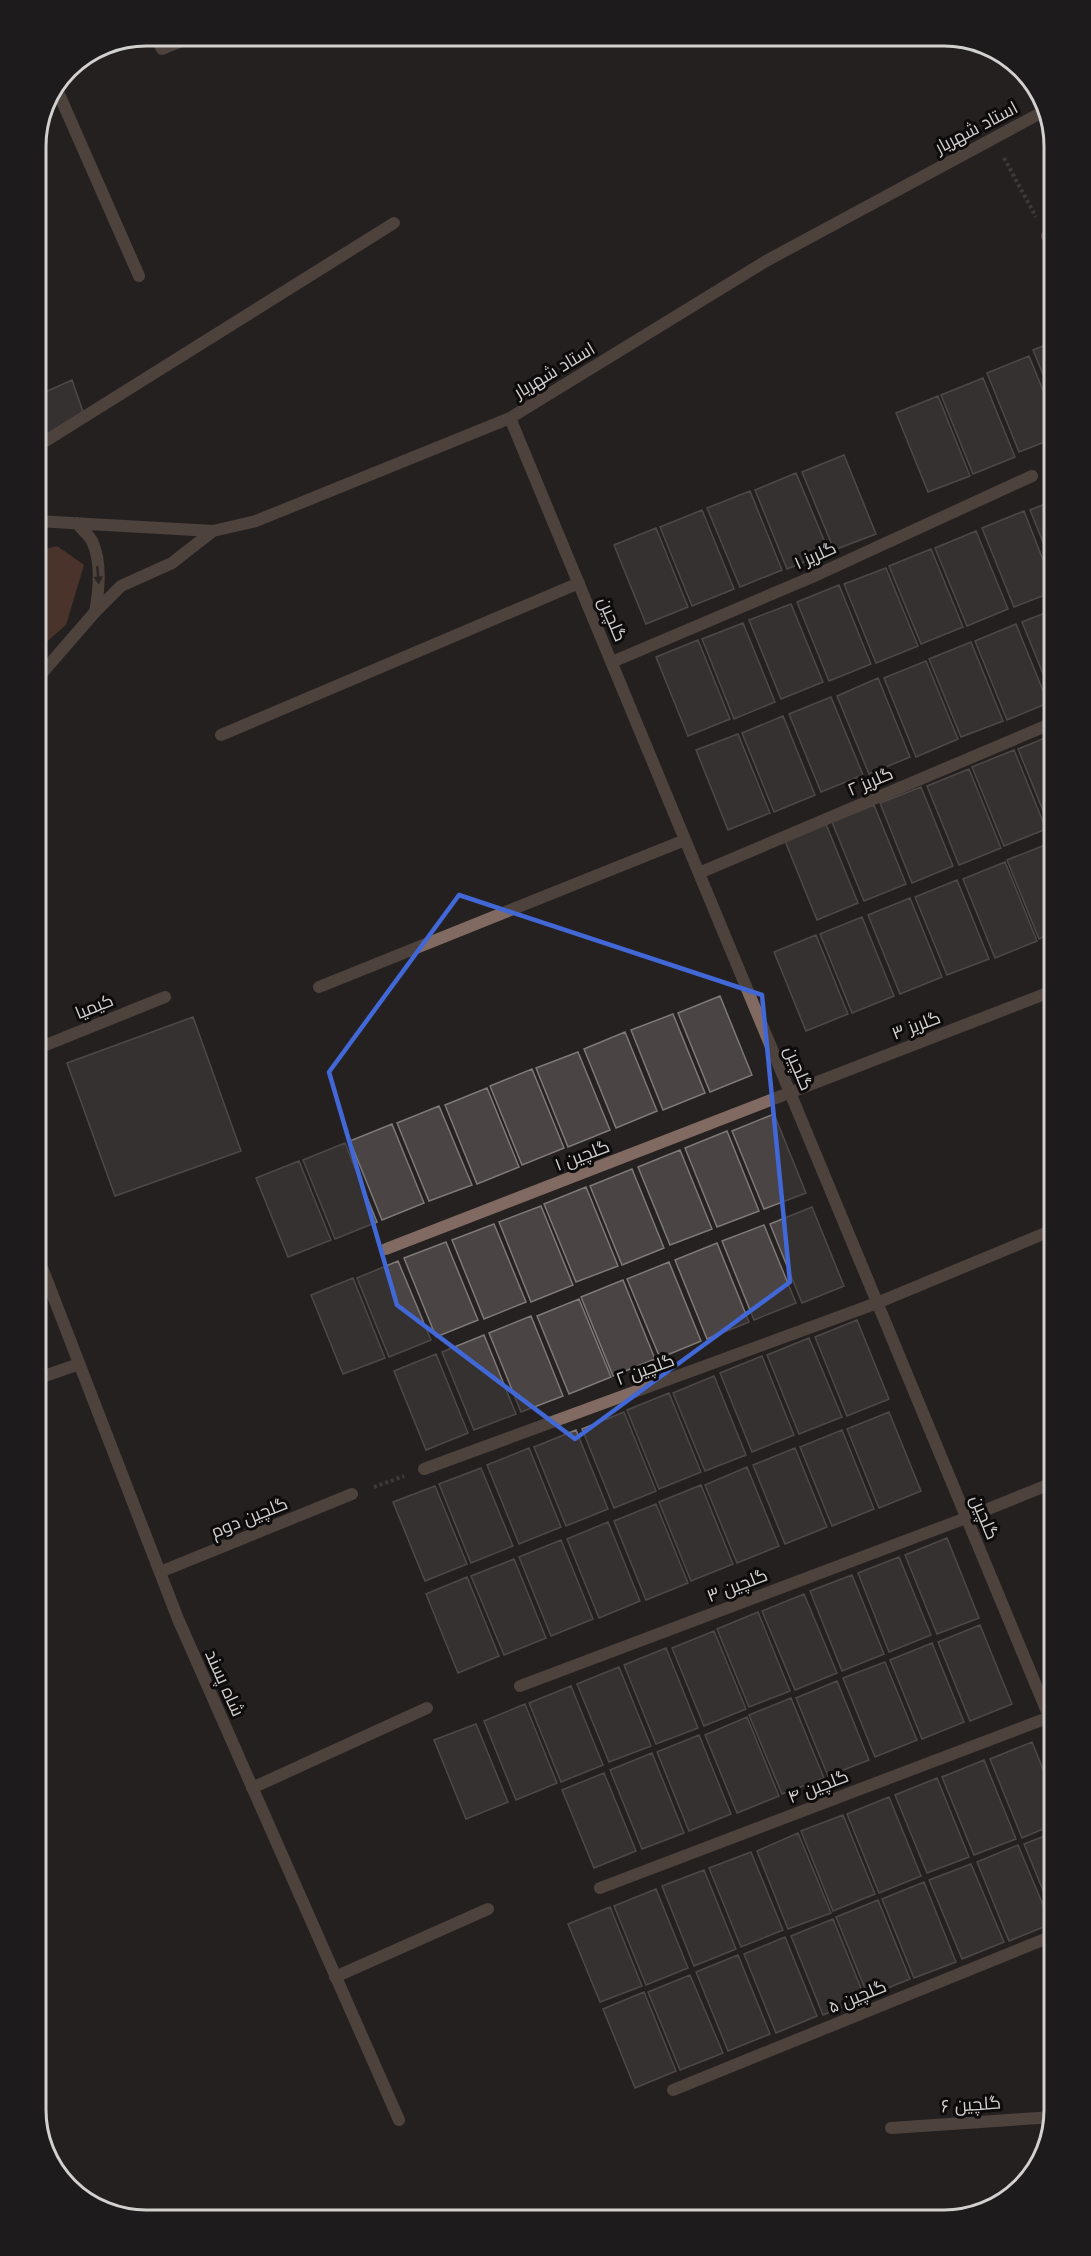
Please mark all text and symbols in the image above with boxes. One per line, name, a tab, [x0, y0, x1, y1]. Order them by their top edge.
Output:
street label: استاد شهریار	[930, 96, 1022, 159]
street label: استاد شهریار	[508, 337, 599, 404]
street label: گلریز ۱	[790, 536, 840, 574]
one-way arrow	[93, 566, 103, 585]
street label: گلچین	[592, 593, 633, 645]
street label: گلریز ۲	[844, 761, 896, 801]
street label: کیمیا	[71, 988, 117, 1024]
street label: گلریز ۳	[888, 1005, 944, 1045]
street label: گلچین	[778, 1042, 819, 1094]
street label: گلچین ۱	[551, 1134, 613, 1177]
street label: گلچین ۲	[613, 1348, 678, 1391]
street label: گلچین دوم	[207, 1491, 291, 1544]
street label: گلچین	[964, 1491, 1005, 1543]
street label: گلچین ۳	[703, 1563, 771, 1608]
street label: شاه پسند	[199, 1646, 250, 1720]
street label: گلچین ۴	[784, 1764, 852, 1809]
street label: گلچین ۵	[824, 1974, 890, 2019]
street label: گلچین ۶	[940, 2090, 1002, 2119]

